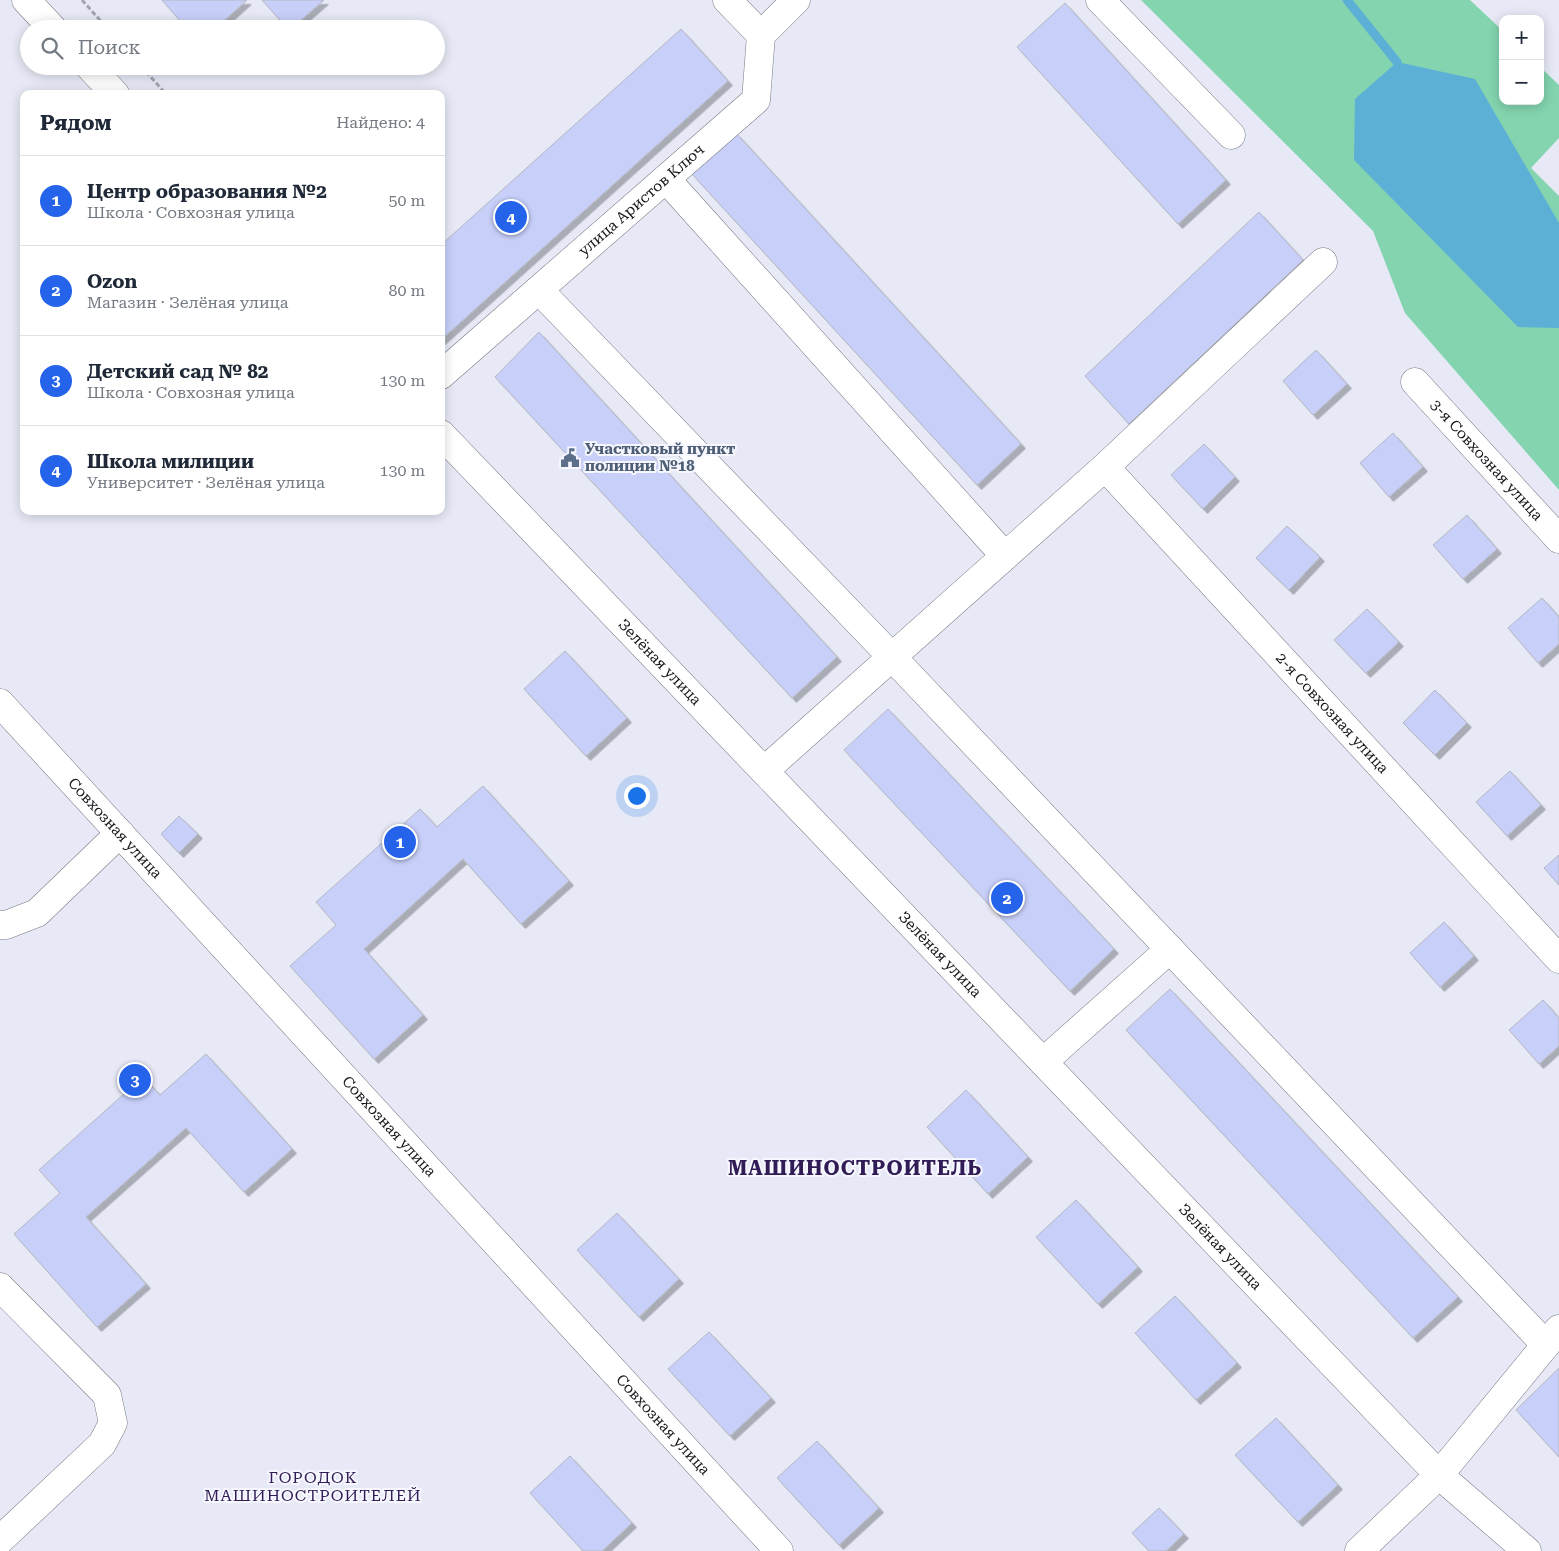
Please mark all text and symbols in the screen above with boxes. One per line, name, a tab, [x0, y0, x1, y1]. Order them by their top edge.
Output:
map controls	[1499, 15, 1544, 105]
button: +	[1499, 15, 1544, 60]
search box	[20, 20, 445, 75]
icon: search	[38, 34, 66, 62]
text: Поиск	[78, 36, 141, 59]
button: −	[1499, 60, 1544, 105]
text: Рядом	[40, 111, 112, 135]
text: Найдено: 4	[336, 113, 425, 132]
street label: улица Аристов Ключ	[575, 140, 708, 260]
text: Центр образования №2	[87, 180, 327, 203]
text: 1	[52, 191, 60, 210]
text: 50 m	[388, 191, 425, 210]
pin: 4	[495, 198, 527, 236]
text: Школа · Совхозная улица	[87, 203, 295, 222]
text: Ozon	[87, 270, 137, 293]
text: 2	[52, 281, 60, 300]
text: 80 m	[388, 281, 425, 300]
text: Магазин · Зелёная улица	[87, 293, 289, 312]
text: Детский сад № 82	[87, 360, 268, 383]
text: 3	[52, 371, 60, 390]
text: 130 m	[379, 371, 425, 390]
text: Школа · Совхозная улица	[87, 383, 295, 402]
street label: 3-я Совхозная улица	[1427, 396, 1547, 524]
place label: Участковый пункт полиции №18	[585, 440, 735, 475]
public building icon: Участковый пункт полиции №18	[559, 447, 581, 469]
text: Школа милиции	[87, 450, 254, 473]
text: 4	[52, 461, 60, 480]
text: 130 m	[379, 461, 425, 480]
text: Университет · Зелёная улица	[87, 473, 325, 492]
street label: Зелёная улица	[614, 615, 705, 709]
street label: 2-я Совхозная улица	[1272, 649, 1392, 777]
street label: Совхозная улица	[64, 774, 166, 882]
your location	[624, 783, 650, 809]
pin: 1	[384, 823, 416, 861]
pin: 2	[991, 879, 1023, 917]
street label: Зелёная улица	[895, 908, 985, 1001]
pin: 3	[119, 1061, 151, 1099]
street label: Совхозная улица	[338, 1072, 440, 1181]
district label: МАШИНОСТРОИТЕЛЬ	[728, 1156, 982, 1180]
street label: Зелёная улица	[1175, 1200, 1266, 1294]
street label: Совхозная улица	[612, 1371, 714, 1479]
district label: ГОРОДОК МАШИНОСТРОИТЕЛЕЙ	[204, 1468, 422, 1505]

